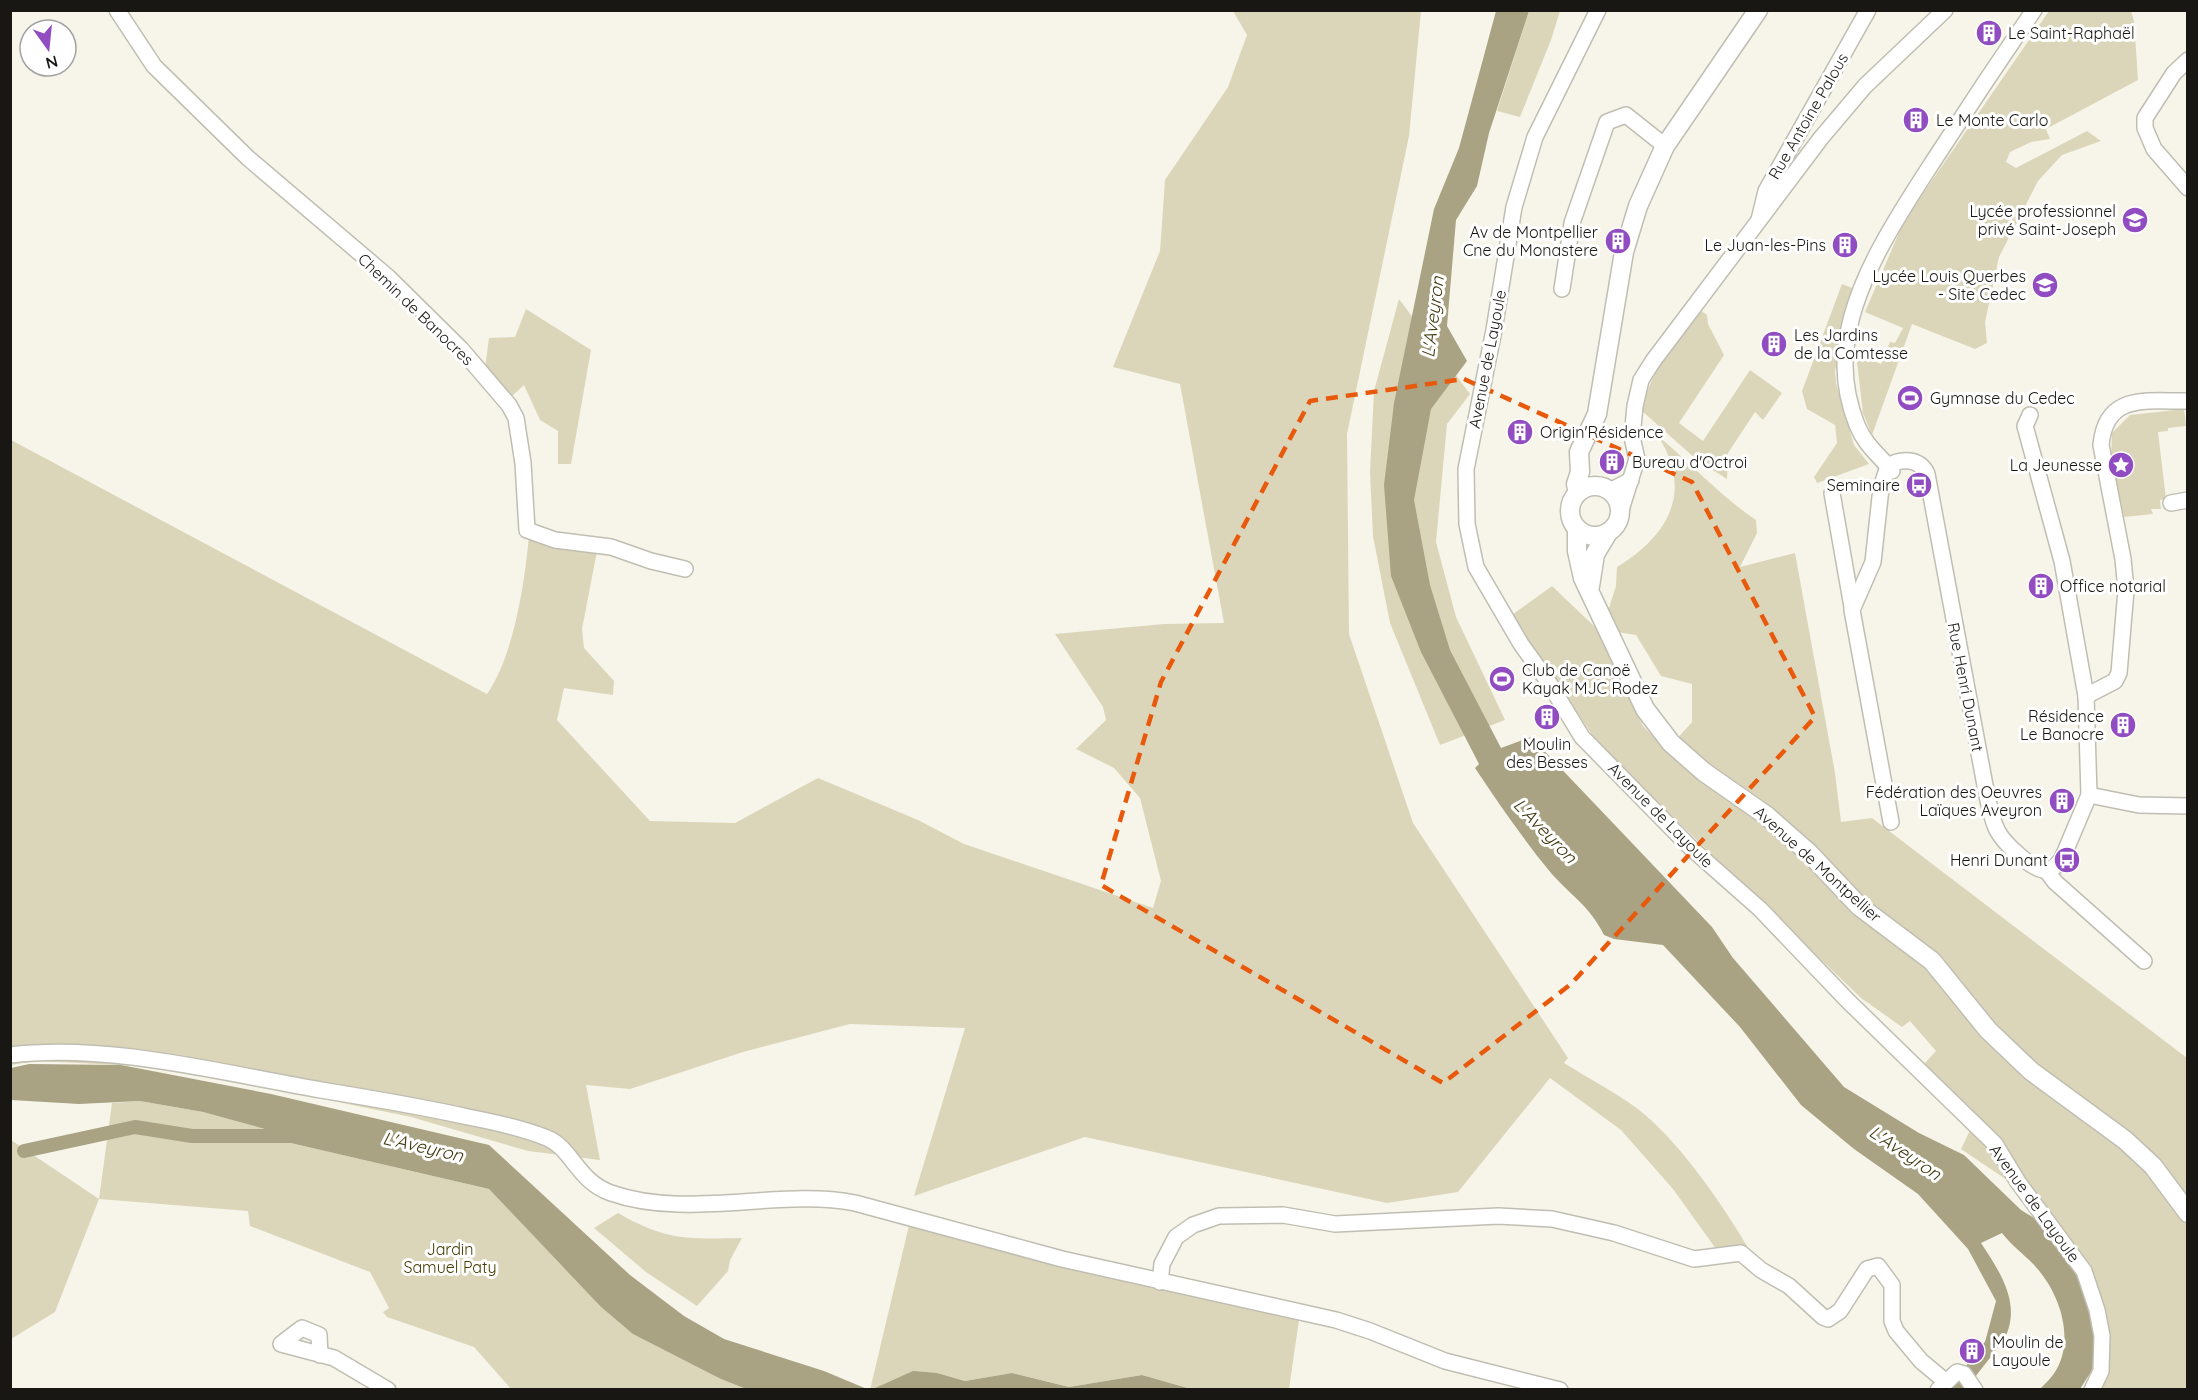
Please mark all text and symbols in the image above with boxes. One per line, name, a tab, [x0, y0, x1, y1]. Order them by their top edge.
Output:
north arrow	[18, 18, 78, 78]
building icon: Le Saint-Raphaël	[1974, 18, 2004, 48]
place label: Le Saint-Raphaël	[2008, 23, 2135, 43]
street label: Rue Antoine Palous	[1764, 49, 1852, 183]
text: N	[44, 51, 60, 74]
building icon: Le Monte Carlo	[1901, 105, 1931, 135]
place label: Le Monte Carlo	[1936, 110, 2048, 130]
place label: Lycée professionnel privé Saint-Joseph	[1969, 201, 2116, 239]
school or university icon: Lycée professionnel privé Saint-Joseph	[2120, 205, 2150, 235]
place label: Av de Montpellier Cne du Monastere	[1463, 222, 1598, 260]
building icon: Av de Montpellier Cne du Monastere	[1603, 226, 1633, 256]
building icon: Le Juan-les-Pins	[1830, 230, 1860, 260]
place label: Le Juan-les-Pins	[1705, 235, 1826, 255]
street label: Chemin de Banocres	[354, 249, 478, 369]
place label: Lycée Louis Querbes - Site Cedec	[1873, 266, 2026, 304]
school or university icon: Lycée Louis Querbes - Site Cedec	[2030, 270, 2060, 300]
water label: L'Aveyron	[1416, 274, 1449, 359]
street label: Avenue de Layoule	[1464, 288, 1510, 430]
place label: Les Jardins de la Comtesse	[1794, 325, 1908, 363]
building icon: Les Jardins de la Comtesse	[1759, 329, 1789, 359]
sports icon: Gymnase du Cedec	[1895, 383, 1925, 413]
place label: Gymnase du Cedec	[1930, 388, 2075, 408]
building icon: Origin'Résidence	[1505, 417, 1535, 447]
place label: Origin'Résidence	[1540, 422, 1664, 442]
building icon: Bureau d'Octroi	[1597, 447, 1627, 477]
place icon: La Jeunesse	[2106, 450, 2136, 480]
place label: Bureau d'Octroi	[1632, 452, 1747, 472]
place label: La Jeunesse	[2010, 455, 2102, 475]
bus stop icon: Seminaire	[1904, 470, 1934, 500]
place label: Seminaire	[1827, 475, 1900, 495]
building icon: Office notarial	[2026, 571, 2056, 601]
place label: Office notarial	[2060, 576, 2166, 596]
street label: Rue Henri Dunant	[1944, 621, 1988, 753]
place label: Club de Canoë Kayak MJC Rodez	[1522, 660, 1658, 698]
sports icon: Club de Canoë Kayak MJC Rodez	[1487, 664, 1517, 694]
building icon: Moulin des Besses	[1532, 702, 1562, 732]
place label: Résidence Le Banocre	[2020, 706, 2104, 744]
building icon: Résidence Le Banocre	[2108, 710, 2138, 740]
place label: Moulin des Besses	[1506, 734, 1588, 772]
street label: Avenue de Layoule	[1604, 758, 1718, 872]
place label: Fédération des Oeuvres Laïques Aveyron	[1866, 782, 2042, 820]
building icon: Fédération des Oeuvres Laïques Aveyron	[2047, 786, 2077, 816]
water label: L'Aveyron	[1509, 793, 1582, 868]
street label: Avenue de Montpellier	[1750, 802, 1886, 926]
bus stop icon: Henri Dunant	[2052, 845, 2082, 875]
place label: Henri Dunant	[1950, 850, 2048, 870]
water label: L'Aveyron	[1865, 1120, 1946, 1185]
water label: L'Aveyron	[381, 1126, 466, 1167]
street label: Avenue de Layoule	[1986, 1140, 2084, 1266]
park label: Jardin Samuel Paty	[403, 1239, 497, 1277]
place label: Moulin de Layoule	[1992, 1332, 2063, 1370]
building icon: Moulin de Layoule	[1957, 1336, 1987, 1366]

